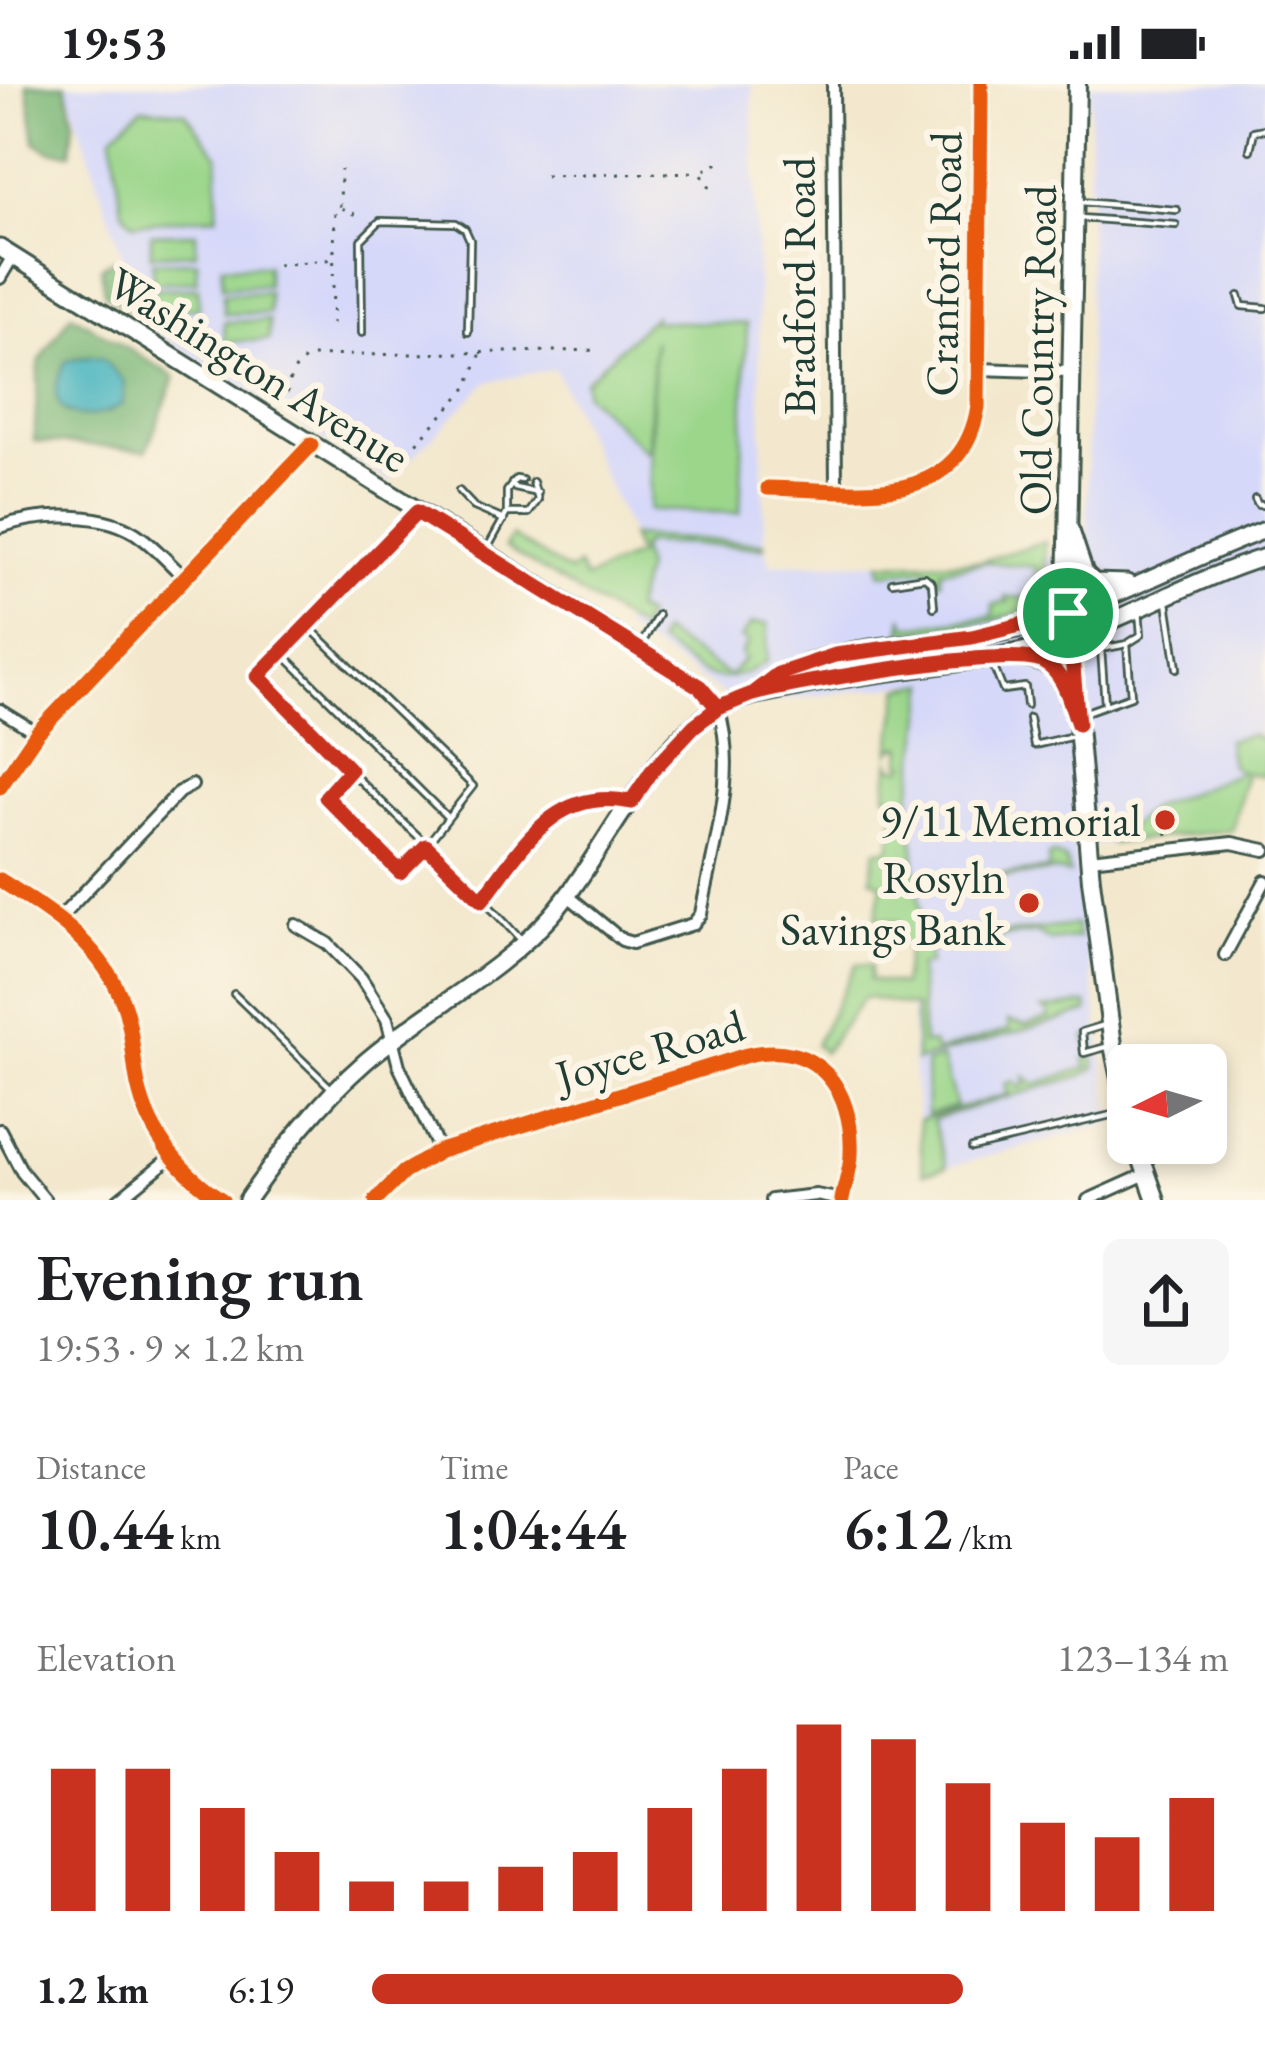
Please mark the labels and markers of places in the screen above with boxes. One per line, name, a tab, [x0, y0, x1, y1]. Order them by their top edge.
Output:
pin	[1017, 562, 1119, 664]
place label: 9/11 Memorial	[880, 791, 1141, 849]
marker: 9/11 Memorial	[1152, 807, 1178, 833]
place label: Rosyln Savings Bank	[780, 848, 1006, 958]
marker: Rosyln Savings Bank	[1016, 890, 1042, 916]

